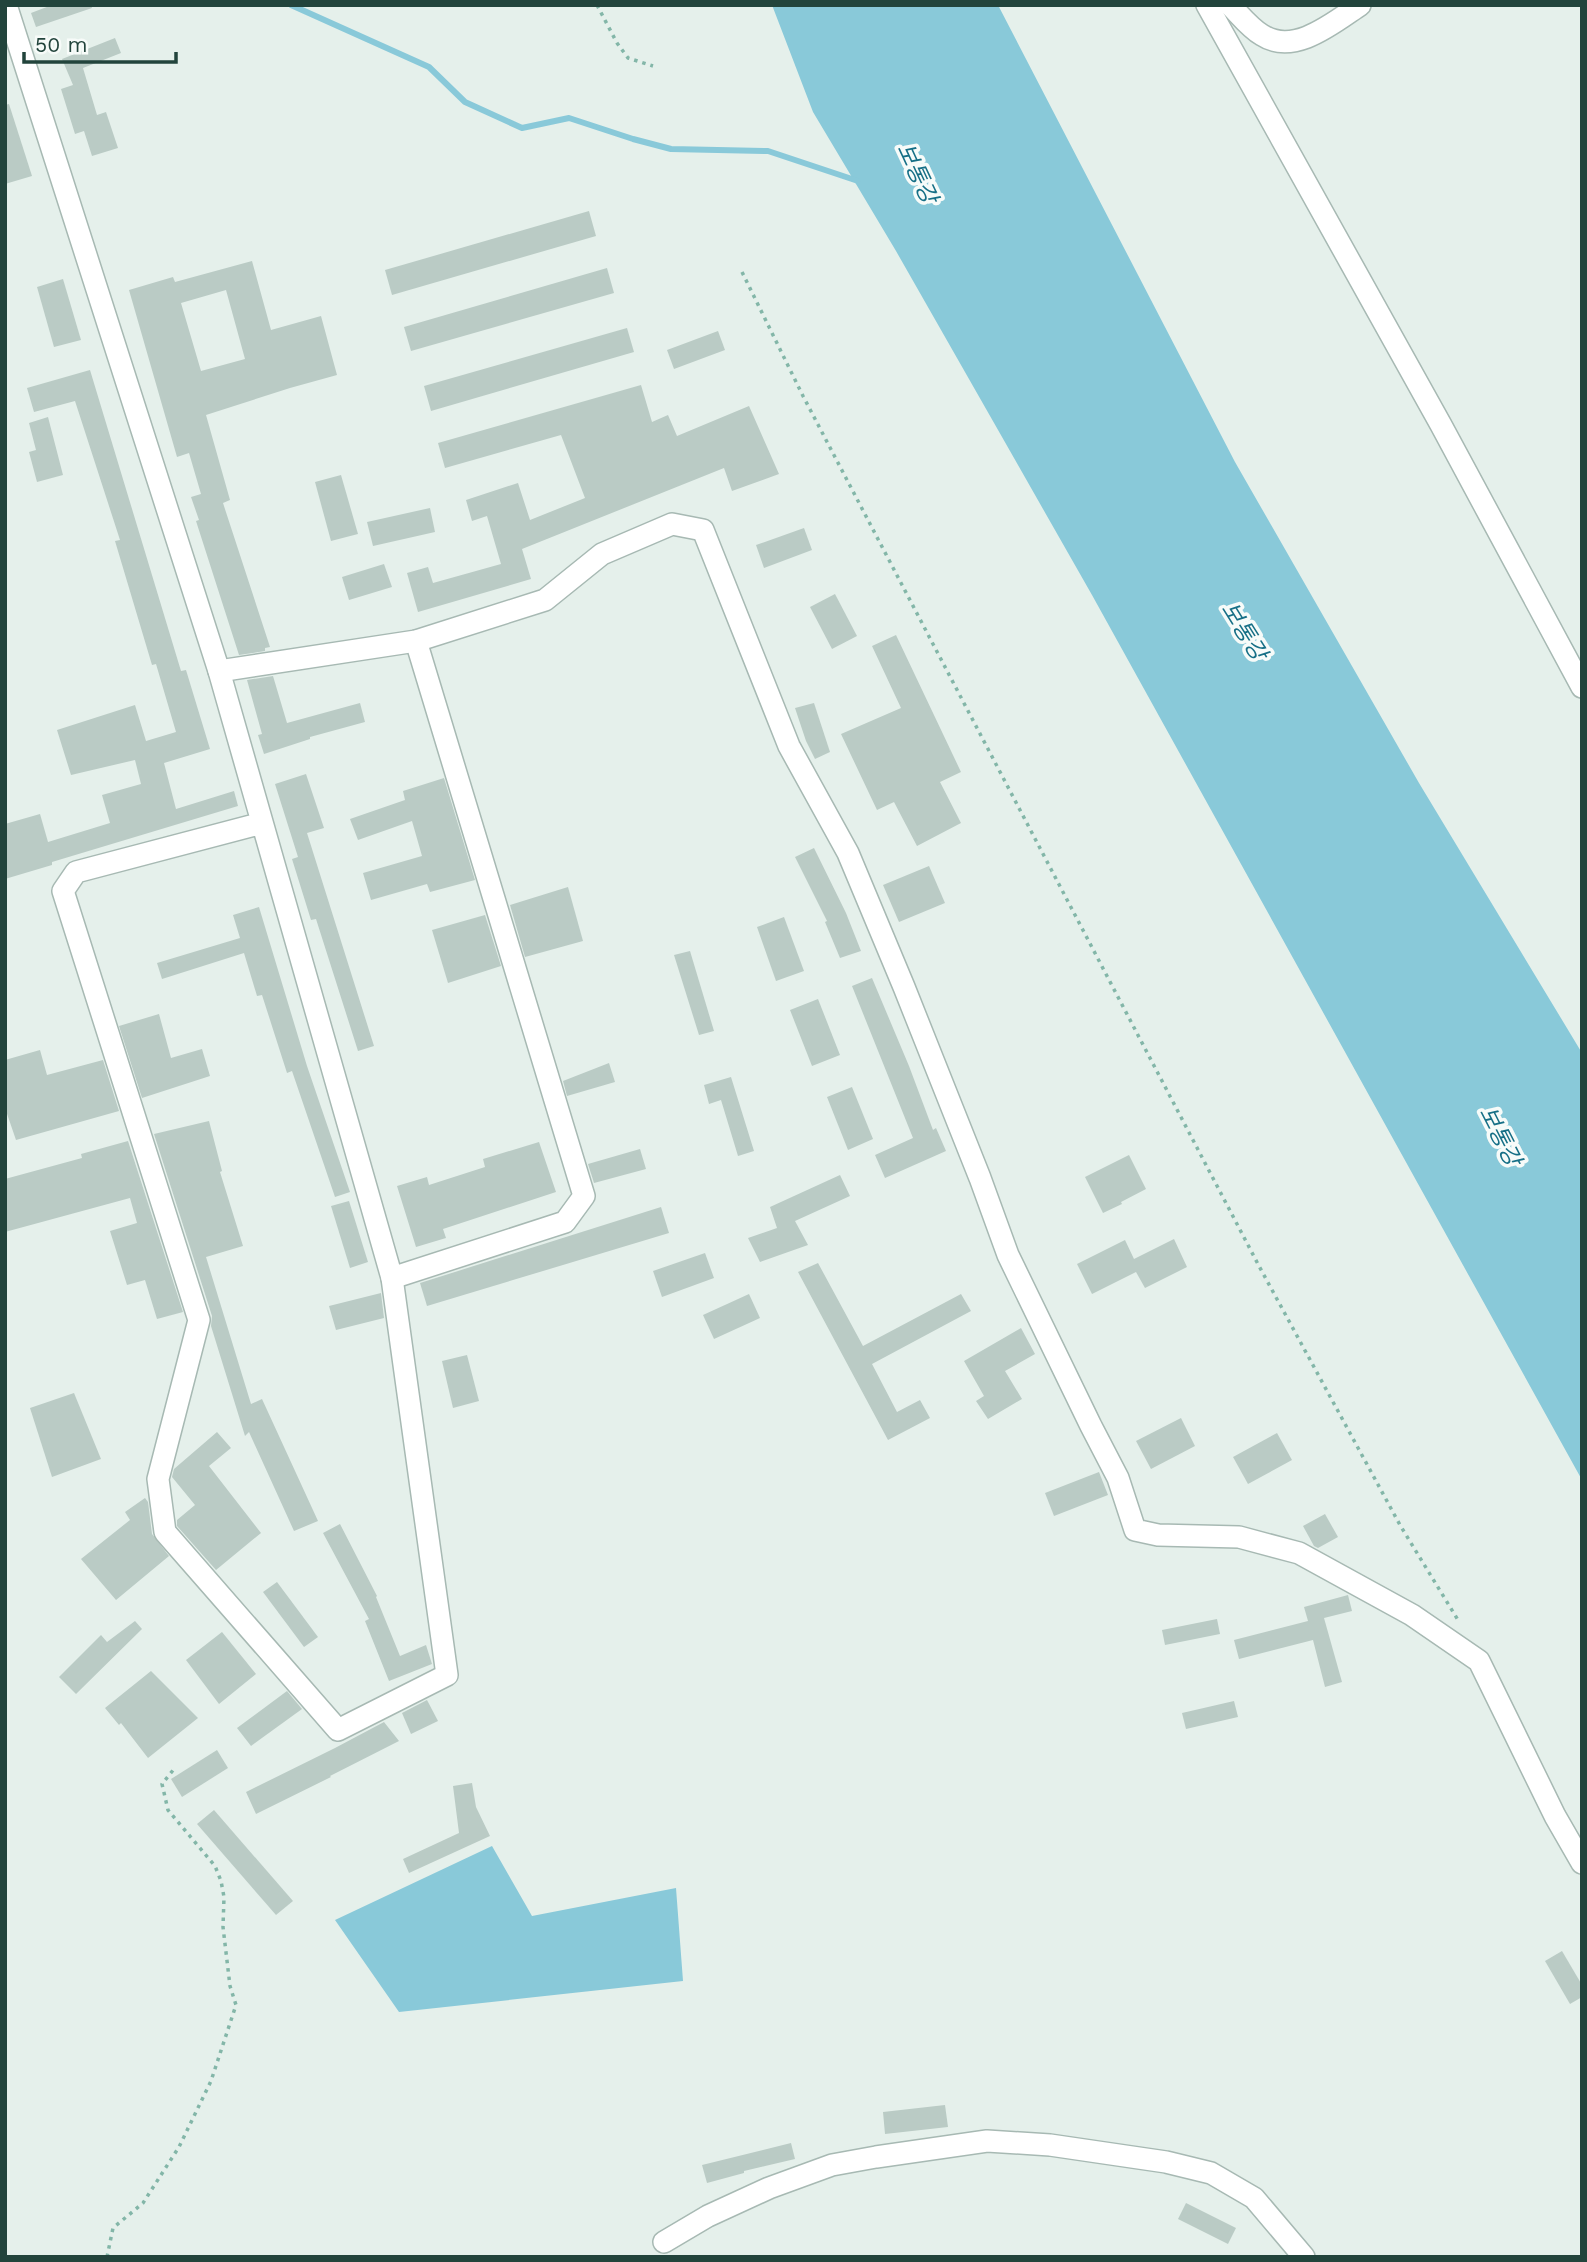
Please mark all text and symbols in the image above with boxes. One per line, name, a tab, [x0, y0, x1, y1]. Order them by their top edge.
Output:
scale bar	[24, 21, 177, 65]
text: 50 m	[35, 32, 87, 57]
water label: 보통강	[891, 139, 944, 210]
water label: 보통강	[1216, 597, 1274, 667]
water label: 보통강	[1474, 1102, 1528, 1173]

